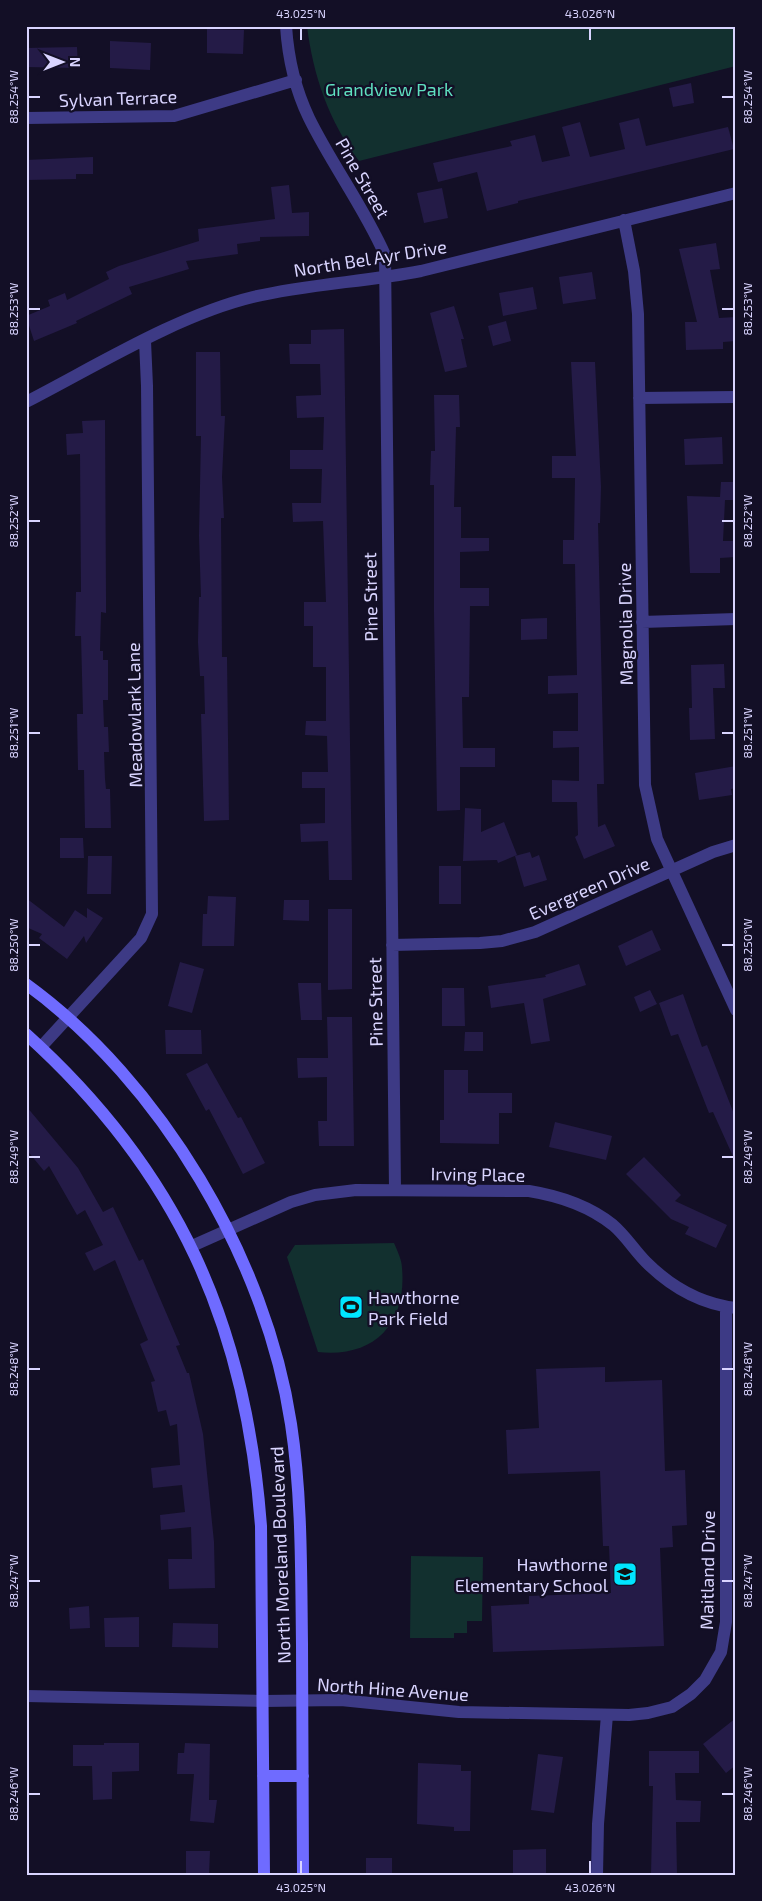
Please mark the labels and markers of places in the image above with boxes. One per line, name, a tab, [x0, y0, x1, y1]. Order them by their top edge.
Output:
place label: Hawthorne Park Field	[368, 1286, 460, 1329]
sports icon: Hawthorne Park Field	[338, 1294, 364, 1320]
place label: Hawthorne Elementary School	[455, 1553, 609, 1596]
school or university icon: Hawthorne Elementary School	[612, 1561, 638, 1587]

